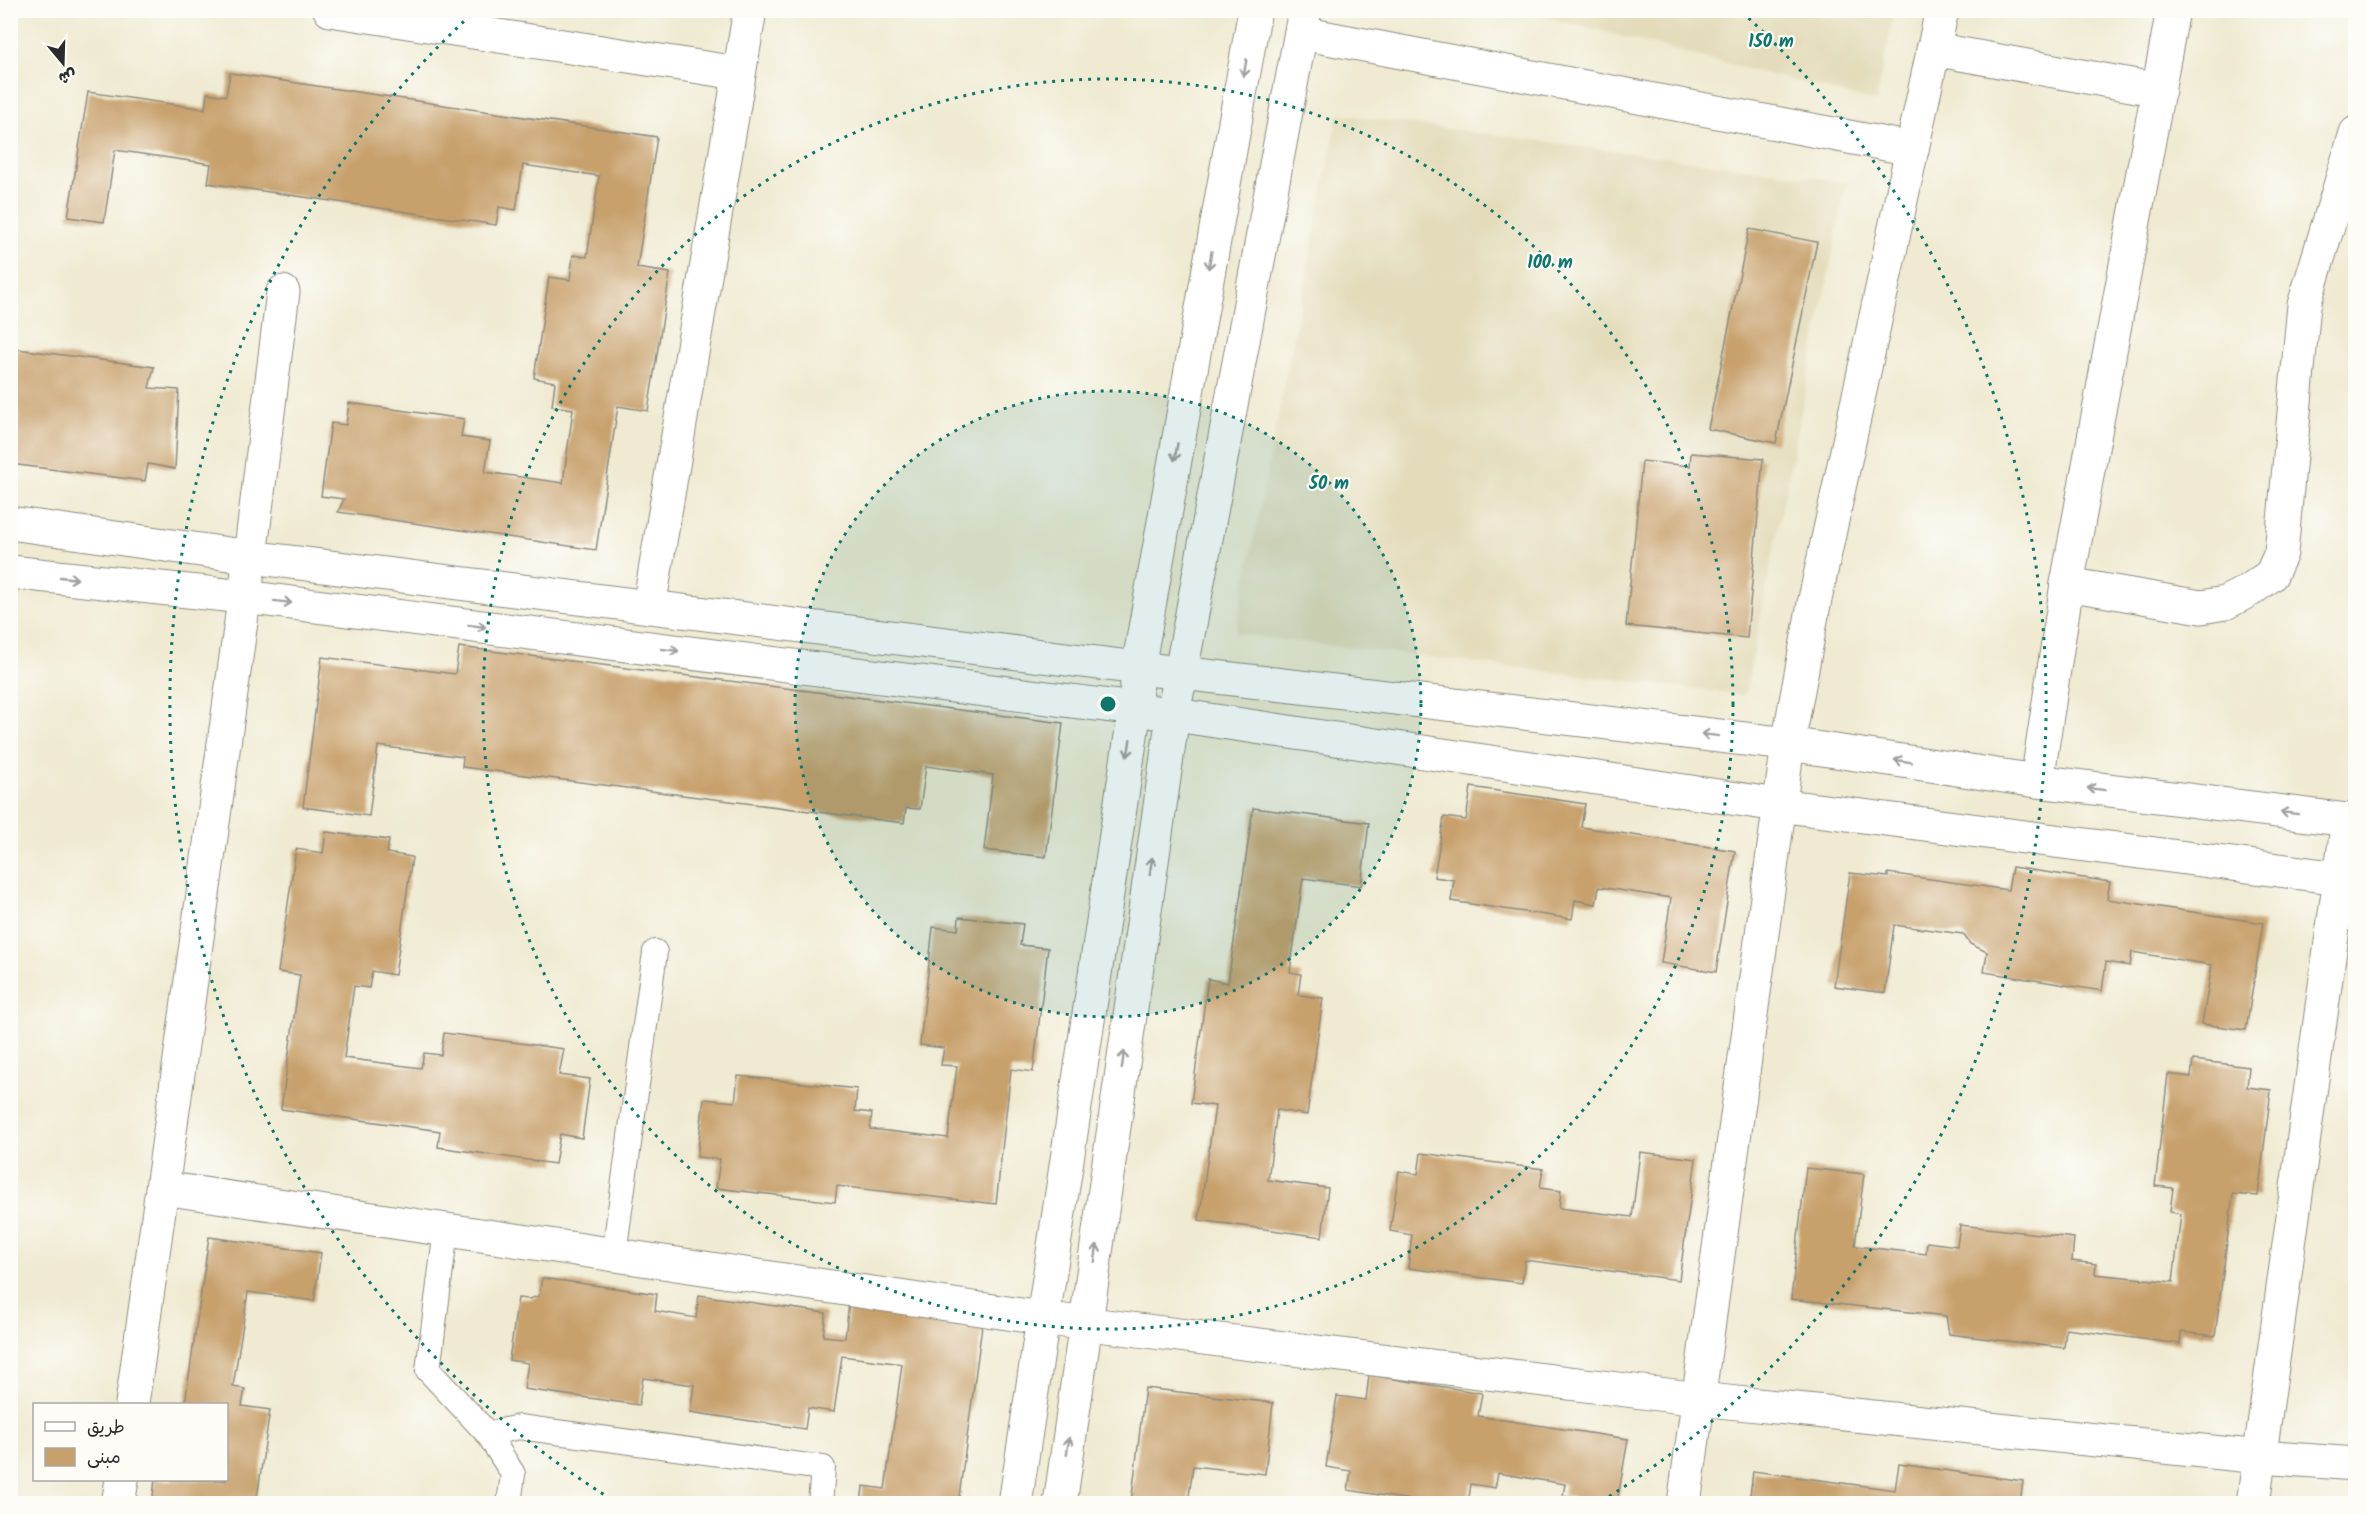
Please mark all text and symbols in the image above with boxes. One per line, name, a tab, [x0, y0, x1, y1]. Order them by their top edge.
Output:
text: 150 m	[1748, 28, 1794, 57]
north arrow	[33, 33, 93, 93]
one-way arrow	[1239, 58, 1250, 77]
text: ش	[55, 61, 80, 90]
text: 100 m	[1527, 249, 1573, 278]
one-way arrow	[1205, 250, 1216, 269]
one-way arrow	[1170, 442, 1181, 461]
text: 50 m	[1308, 470, 1349, 499]
one-way arrow	[58, 573, 78, 584]
one-way arrow	[273, 596, 293, 607]
one-way arrow	[466, 621, 486, 632]
one-way arrow	[660, 645, 680, 656]
centre of rings	[1098, 694, 1118, 714]
one-way arrow	[1700, 729, 1720, 740]
one-way arrow	[1123, 738, 1134, 757]
one-way arrow	[1894, 755, 1913, 766]
one-way arrow	[2087, 783, 2106, 794]
one-way arrow	[2280, 807, 2300, 818]
one-way arrow	[1145, 857, 1156, 877]
one-way arrow	[1118, 1050, 1129, 1070]
one-way arrow	[1090, 1243, 1101, 1263]
legend	[33, 1403, 228, 1481]
text: طريق	[87, 1414, 125, 1443]
one-way arrow	[1063, 1436, 1074, 1456]
text: مبنى	[87, 1444, 121, 1473]

